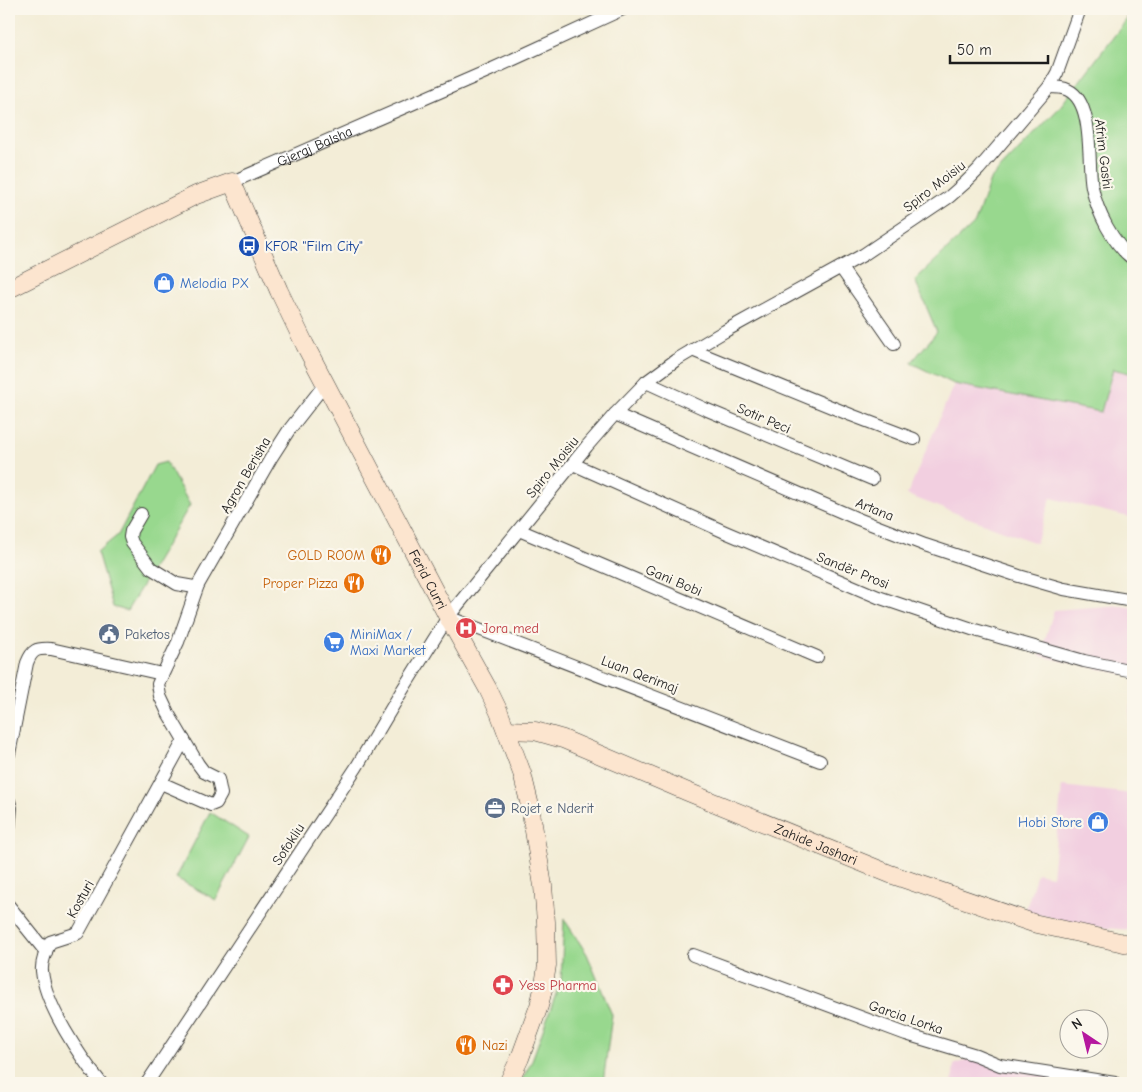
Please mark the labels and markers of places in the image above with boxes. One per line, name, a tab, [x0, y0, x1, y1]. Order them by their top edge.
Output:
bus stop icon: KFOR "Film City"	[237, 234, 261, 258]
place label: KFOR "Film City"	[265, 238, 363, 255]
shop icon: Melodia PX	[152, 271, 176, 295]
place label: Melodia PX	[180, 275, 249, 292]
restaurant icon: GOLD ROOM	[369, 543, 393, 567]
place label: GOLD ROOM	[287, 547, 365, 564]
restaurant icon: Proper Pizza	[342, 571, 366, 595]
place label: Proper Pizza	[263, 575, 338, 592]
hospital icon: Jora med	[454, 616, 478, 640]
place label: Jora med	[482, 620, 539, 637]
public building icon: Paketos	[97, 622, 121, 646]
place label: Paketos	[125, 626, 170, 643]
place label: MiniMax / Maxi Market	[350, 626, 426, 659]
supermarket icon: MiniMax / Maxi Market	[322, 630, 346, 654]
office icon: Rojet e Nderit	[483, 796, 507, 820]
place label: Rojet e Nderit	[511, 800, 595, 817]
shop icon: Hobi Store	[1086, 810, 1110, 834]
place label: Hobi Store	[1018, 814, 1082, 831]
pharmacy icon: Yess Pharma	[491, 973, 515, 997]
place label: Yess Pharma	[519, 977, 597, 994]
restaurant icon: Nazi	[454, 1033, 478, 1057]
place label: Nazi	[482, 1037, 508, 1054]

